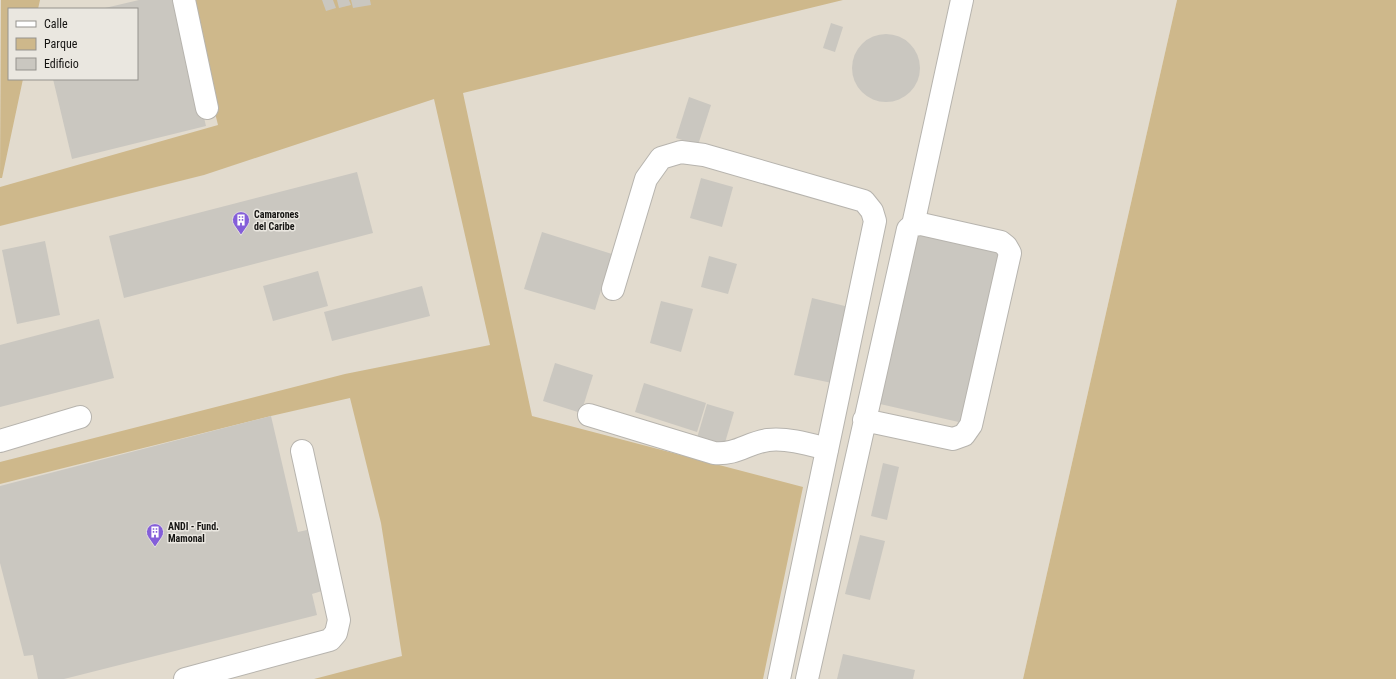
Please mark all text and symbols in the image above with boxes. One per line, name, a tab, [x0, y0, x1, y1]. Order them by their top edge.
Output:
legend	[8, 8, 138, 80]
text: Calle	[44, 17, 68, 31]
text: Parque	[44, 37, 78, 51]
text: Edificio	[44, 57, 79, 71]
place label: Camarones del Caribe	[254, 209, 299, 232]
building icon: Camarones del Caribe	[231, 210, 251, 235]
place label: ANDI - Fund. Mamonal	[168, 521, 219, 544]
building icon: ANDI - Fund. Mamonal	[145, 522, 165, 547]

